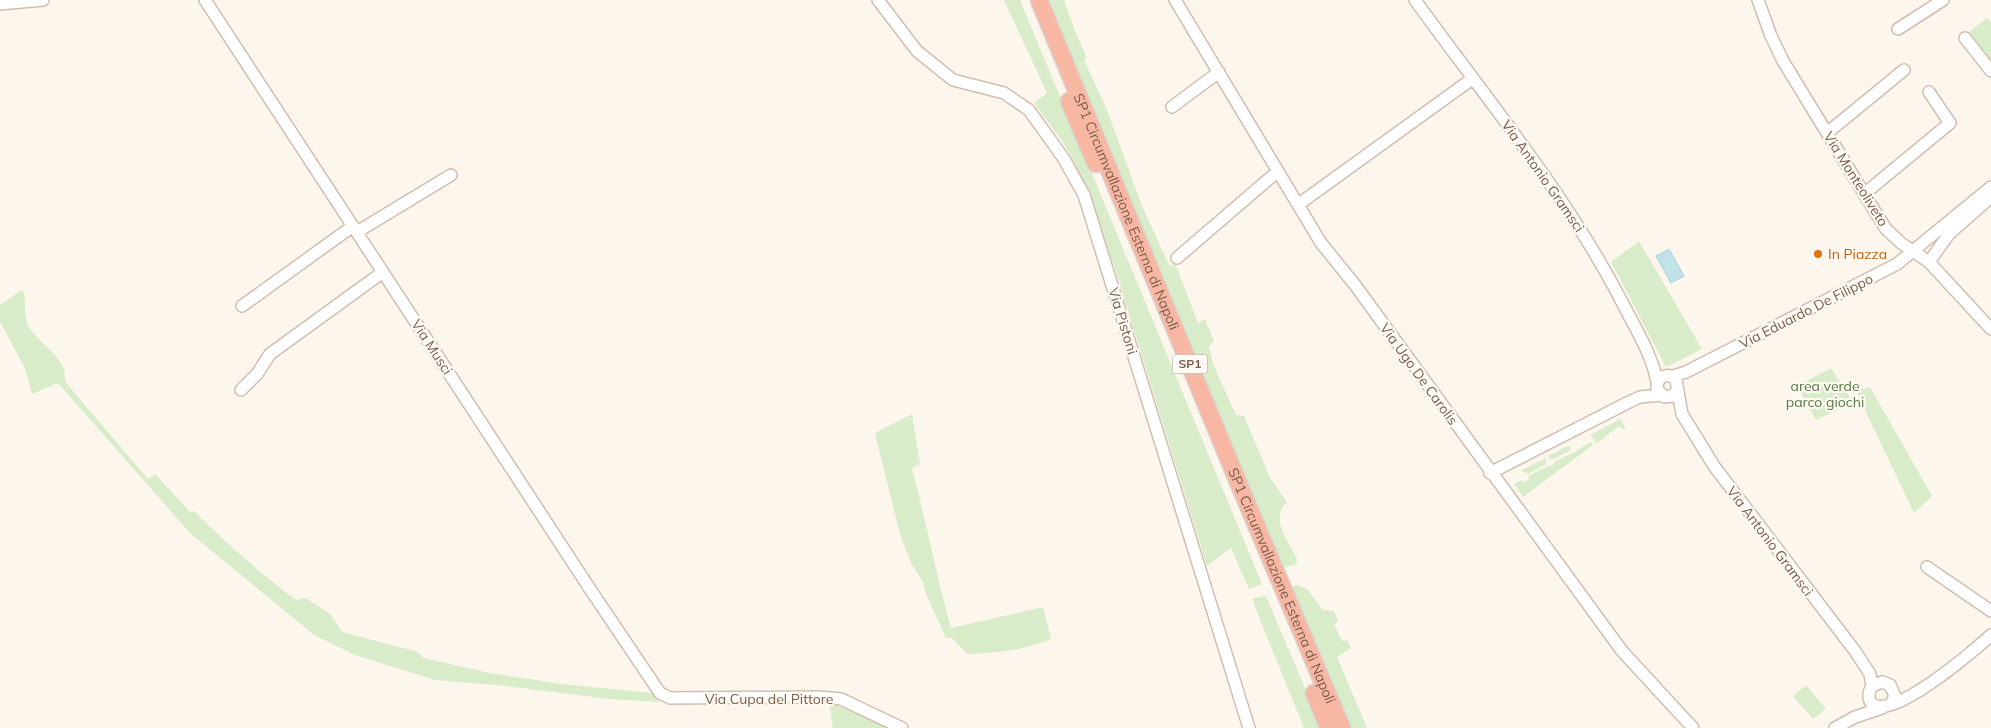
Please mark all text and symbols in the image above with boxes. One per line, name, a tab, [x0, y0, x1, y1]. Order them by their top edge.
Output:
street label: SP1 Circumvallazione Esterna di Napoli	[1070, 91, 1183, 333]
street label: Via Antonio Gramsci	[1498, 116, 1588, 236]
street label: Via Monteoliveto	[1820, 128, 1892, 230]
place label: In Piazza	[1828, 245, 1887, 263]
marker: In Piazza	[1812, 248, 1824, 260]
street label: Via Eduardo De Filippo	[1736, 269, 1876, 353]
street label: Via Pistoni	[1104, 285, 1142, 357]
street label: Via Musci	[407, 316, 457, 378]
street label: Via Ugo De Carolis	[1376, 320, 1462, 428]
road number: SP1	[1172, 354, 1208, 374]
park label: area verde parco giochi	[1786, 377, 1864, 411]
street label: SP1 Circumvallazione Esterna di Napoli	[1224, 465, 1340, 706]
street label: Via Antonio Gramsci	[1723, 483, 1817, 599]
street label: Via Cupa del Pittore	[705, 690, 833, 708]

